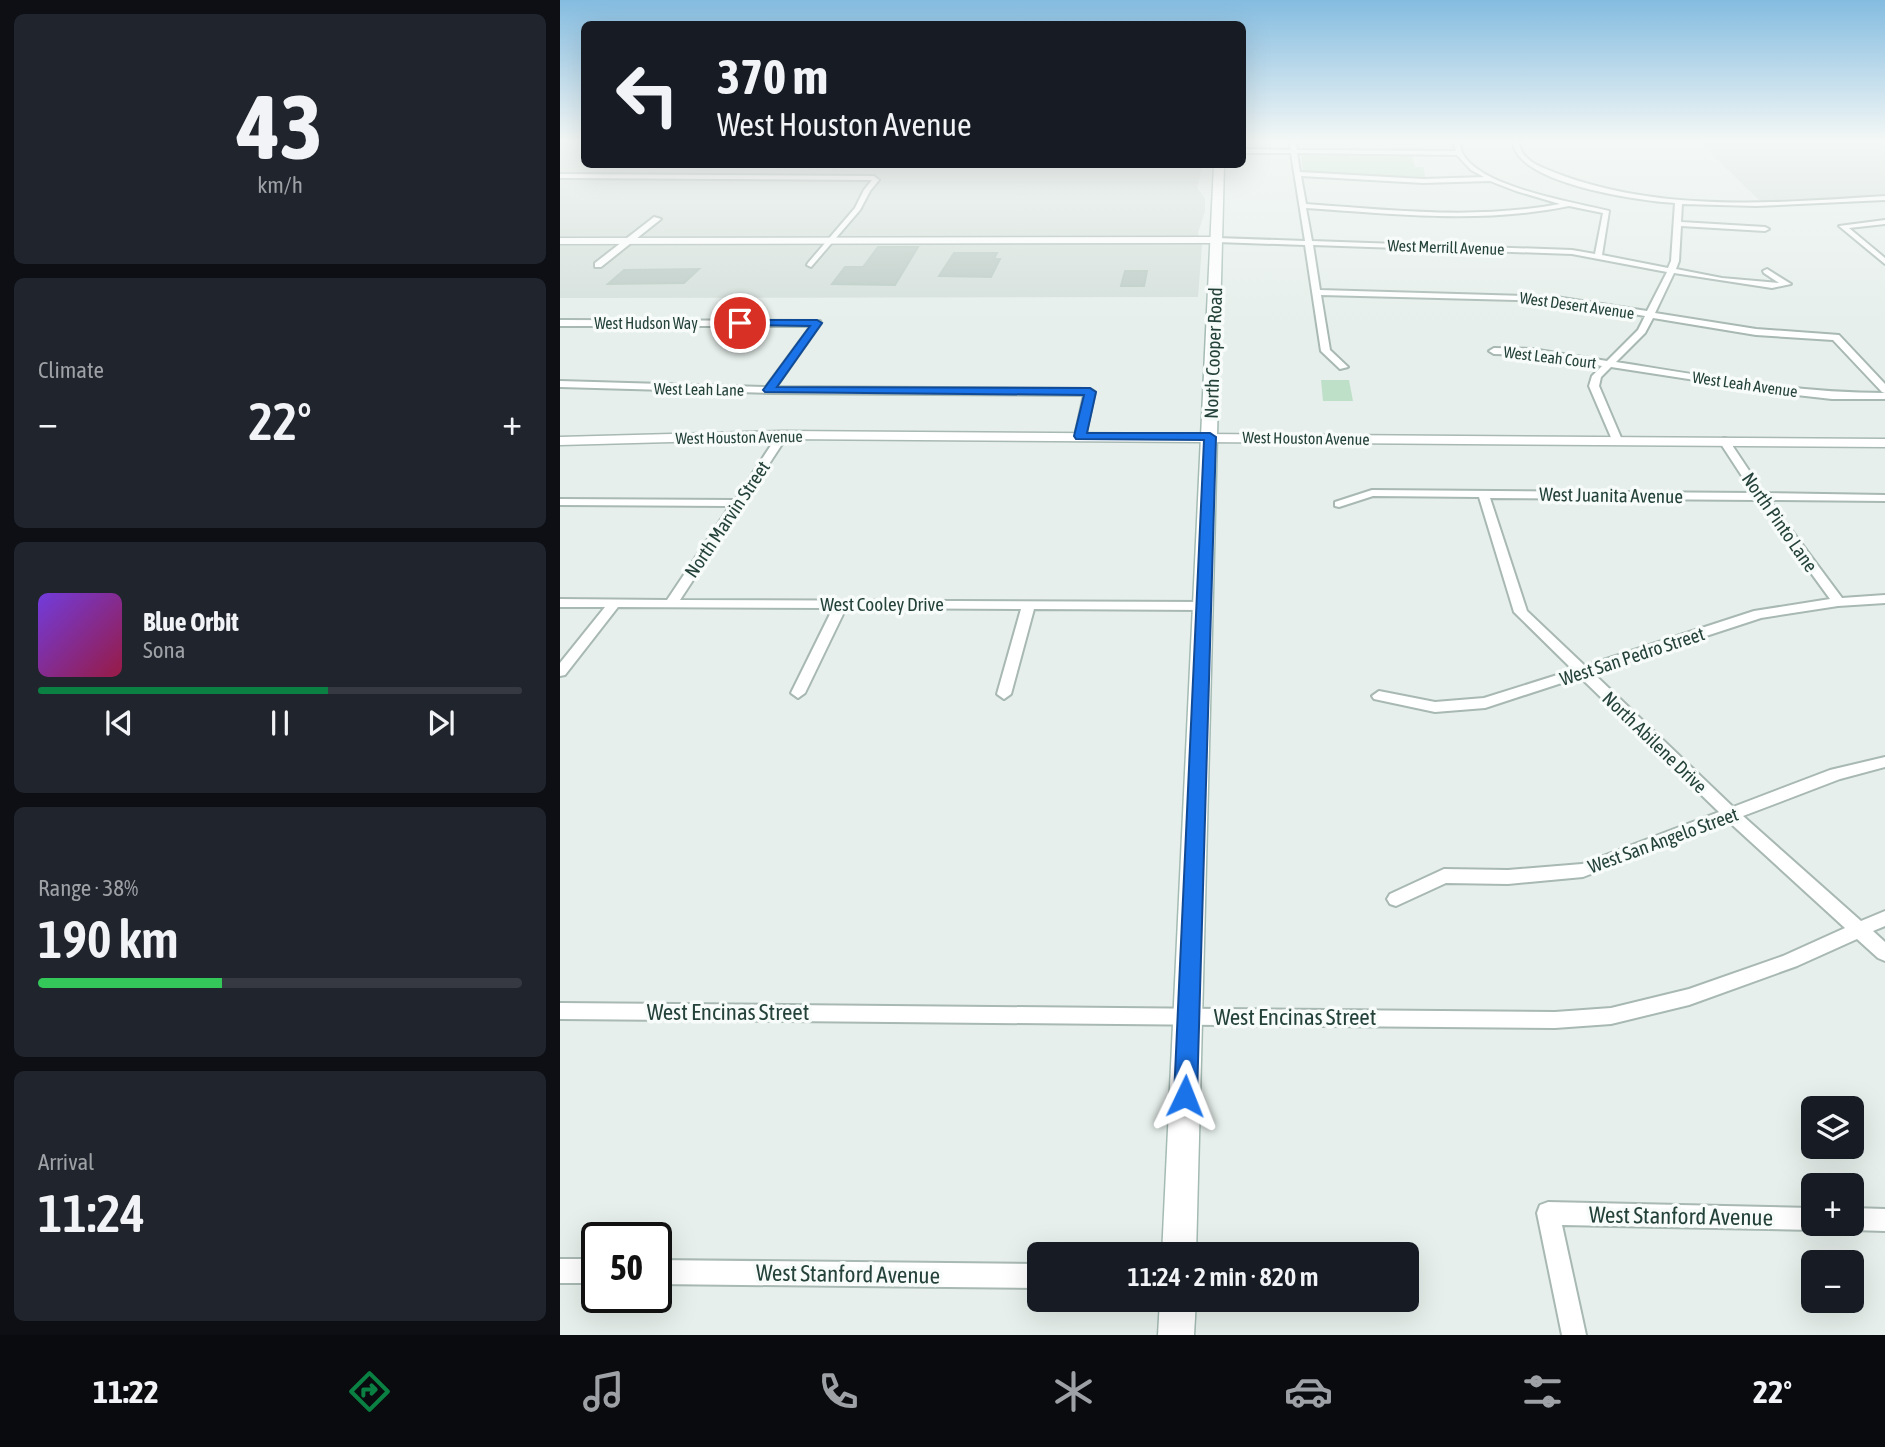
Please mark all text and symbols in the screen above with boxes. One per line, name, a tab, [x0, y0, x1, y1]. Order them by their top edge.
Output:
text: 370 m	[717, 48, 828, 104]
icon: left	[602, 49, 693, 140]
text: 43	[237, 74, 323, 178]
text: West Houston Avenue	[717, 106, 971, 143]
text: km/h	[257, 172, 303, 198]
street label: West Merrill Avenue	[1387, 236, 1505, 258]
street label: North Cooper Road	[1200, 287, 1226, 419]
street label: West Desert Avenue	[1518, 288, 1636, 322]
pin	[710, 293, 770, 353]
icon: arrive	[721, 304, 759, 342]
street label: West Hudson Way	[594, 314, 698, 333]
street label: West Leah Court	[1503, 342, 1598, 372]
text: Climate	[38, 357, 104, 383]
street label: West Leah Avenue	[1691, 368, 1799, 400]
street label: West Leah Lane	[654, 379, 744, 399]
text: 22°	[248, 391, 312, 451]
text: −	[38, 400, 58, 443]
text: +	[502, 400, 522, 443]
street label: West Houston Avenue	[675, 427, 803, 447]
street label: West Houston Avenue	[1242, 428, 1370, 448]
street label: North Marvin Street	[680, 457, 774, 581]
street label: North Pinto Lane	[1738, 468, 1822, 576]
street label: West Juanita Avenue	[1539, 483, 1683, 507]
street label: West Cooley Drive	[820, 593, 944, 615]
text: Blue Orbit	[143, 607, 239, 637]
street label: West San Pedro Street	[1557, 622, 1707, 690]
text: Sona	[143, 637, 185, 663]
street label: North Abilene Drive	[1598, 687, 1712, 797]
icon: previous	[100, 704, 138, 742]
icon: pause	[261, 704, 299, 742]
icon: next	[422, 704, 460, 742]
street label: West San Angelo Street	[1585, 803, 1741, 877]
text: Range · 38%	[38, 875, 138, 901]
text: 190 km	[38, 909, 179, 969]
street label: West Encinas Street	[647, 999, 809, 1025]
street label: West Encinas Street	[1214, 1004, 1376, 1030]
position arrow	[1148, 1059, 1222, 1133]
map controls	[1801, 1096, 1864, 1313]
button: layers	[1801, 1096, 1864, 1159]
text: Arrival	[38, 1149, 94, 1175]
button: +	[1801, 1173, 1864, 1236]
text: 11:24	[38, 1183, 145, 1243]
street label: West Stanford Avenue	[1589, 1201, 1773, 1231]
speed limit sign: 50	[581, 1222, 672, 1313]
button: −	[1801, 1250, 1864, 1313]
street label: West Stanford Avenue	[756, 1259, 940, 1289]
text: 11:24 · 2 min · 820 m	[1128, 1262, 1318, 1292]
icon: directions	[345, 1367, 394, 1416]
icon: music	[579, 1367, 628, 1416]
icon: phone	[814, 1367, 863, 1416]
icon: climate	[1049, 1367, 1098, 1416]
icon: car	[1284, 1367, 1333, 1416]
icon: filters	[1518, 1367, 1567, 1416]
text: 11:22	[93, 1373, 159, 1410]
text: 22°	[1753, 1373, 1792, 1410]

